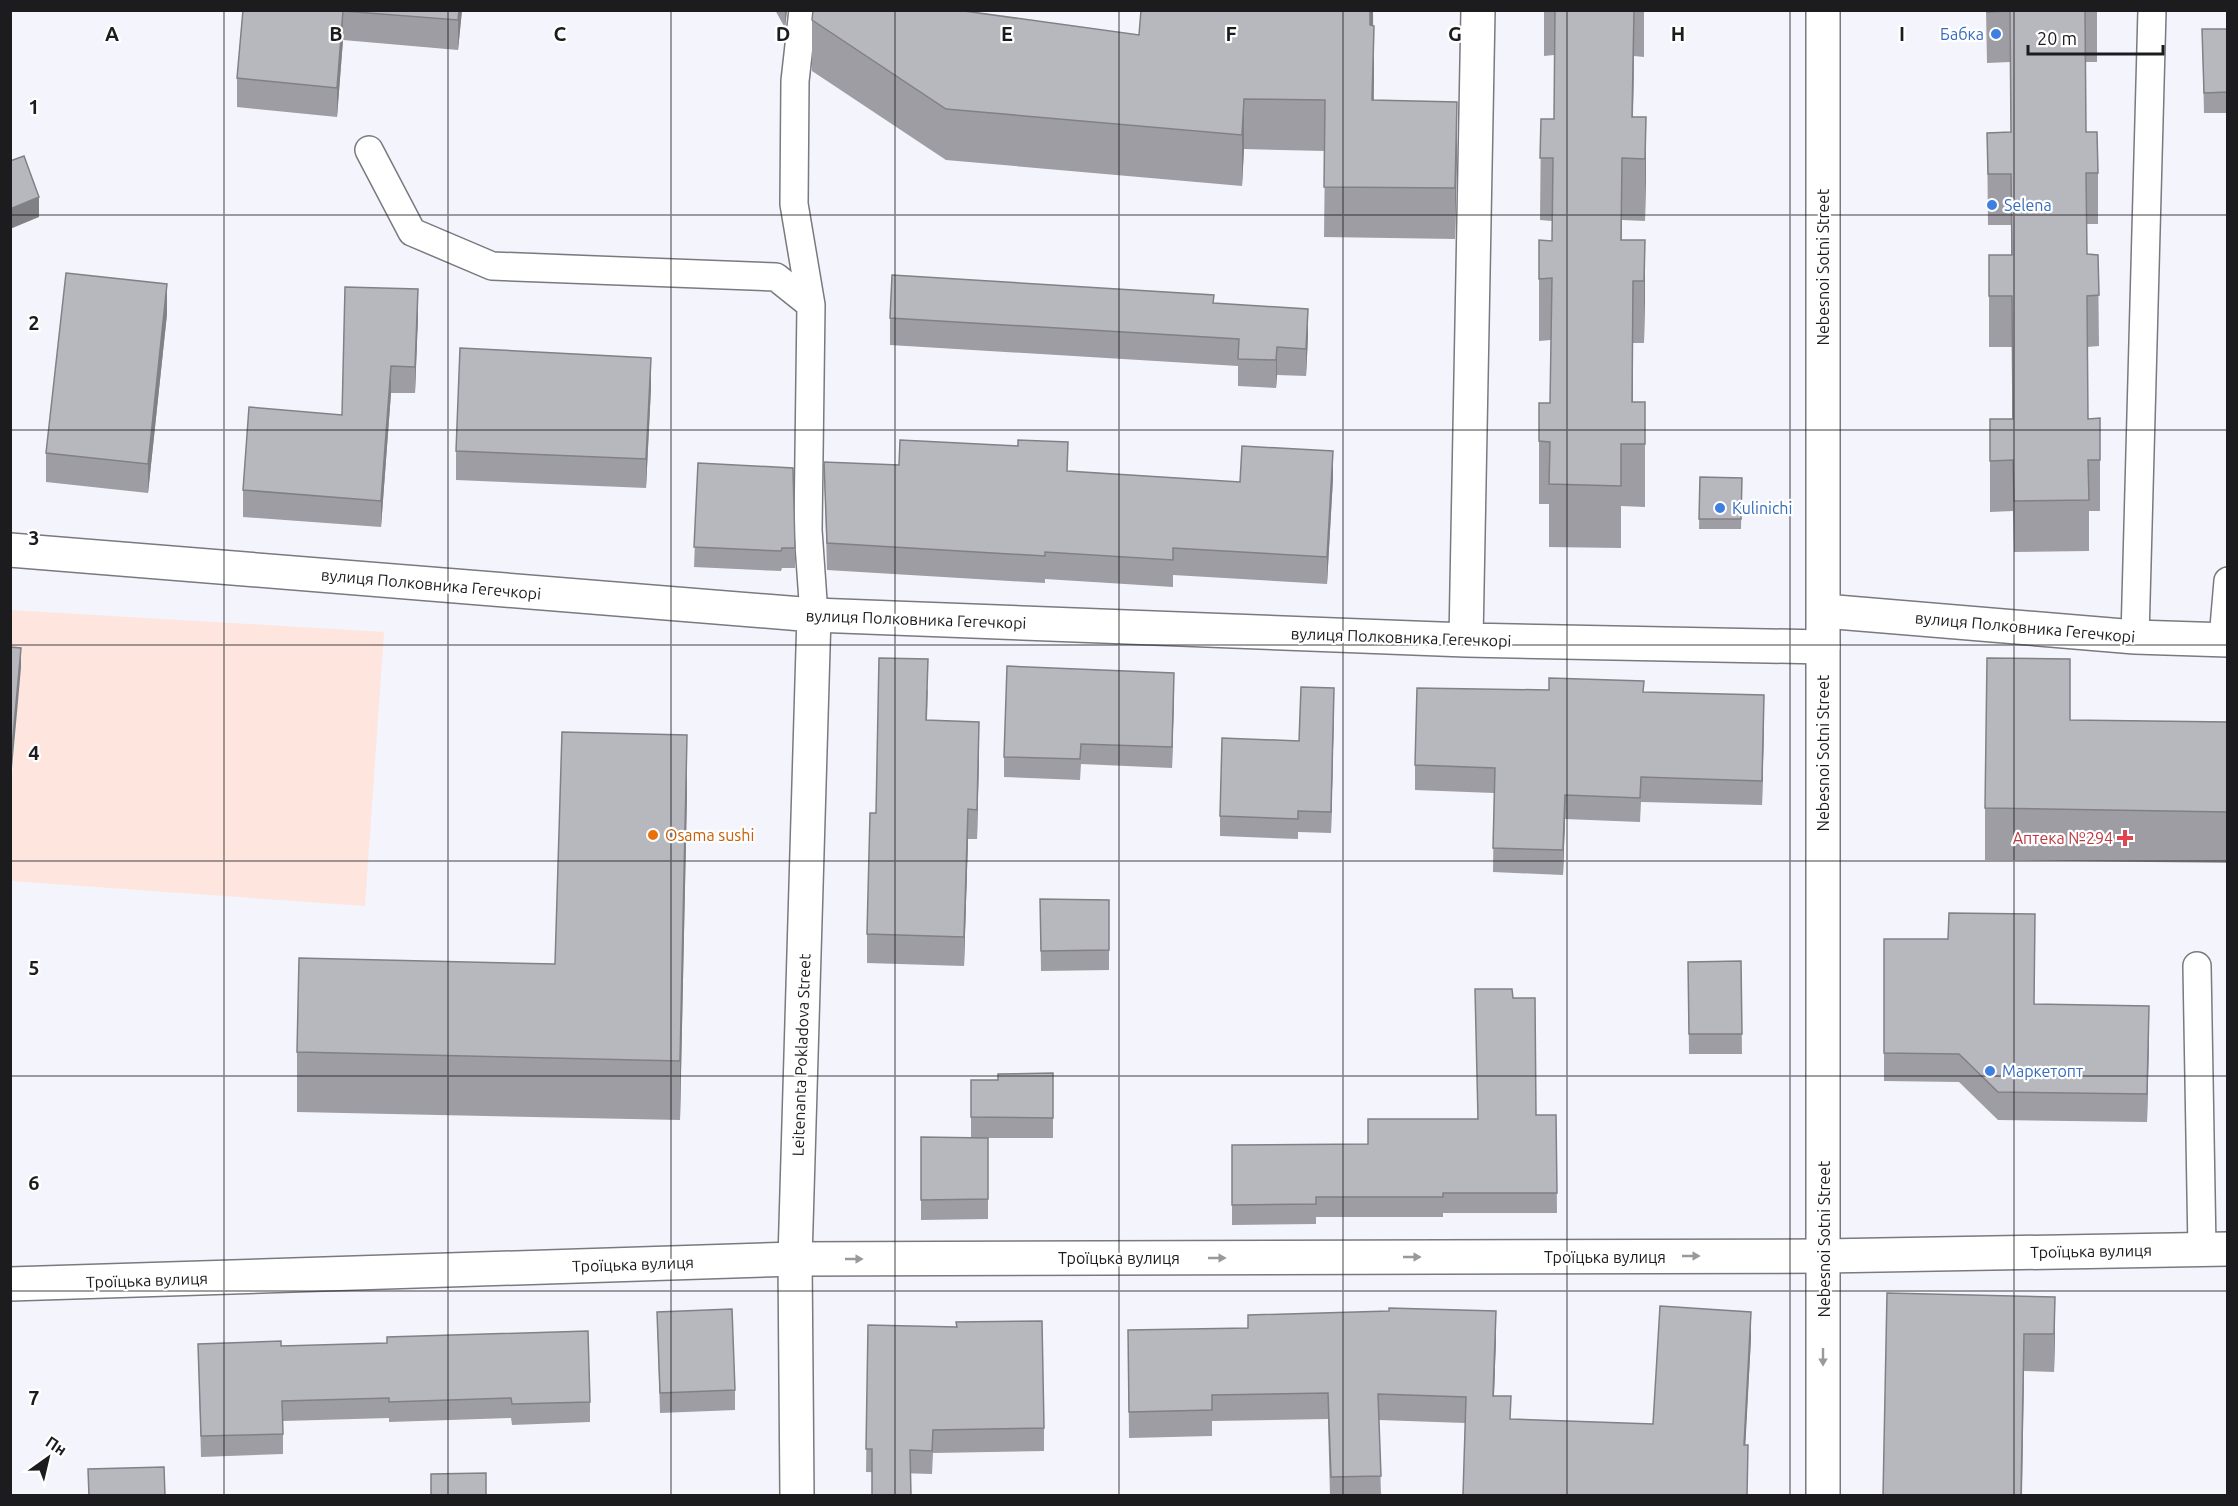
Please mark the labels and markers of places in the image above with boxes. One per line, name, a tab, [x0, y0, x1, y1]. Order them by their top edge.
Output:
place label: Бабка	[1940, 25, 1984, 43]
marker: Бабка	[1989, 27, 2003, 41]
place label: Selena	[2004, 196, 2052, 214]
marker: Selena	[1985, 198, 1999, 212]
place label: Kulinichi	[1732, 499, 1792, 517]
marker: Kulinichi	[1713, 501, 1727, 515]
place label: Osama sushi	[665, 826, 754, 844]
marker: Osama sushi	[646, 828, 660, 842]
place label: Аптека №294	[2013, 829, 2113, 847]
marker: Аптека №294	[2118, 831, 2132, 845]
place label: Маркетопт	[2002, 1062, 2083, 1080]
marker: Маркетопт	[1983, 1064, 1997, 1078]

